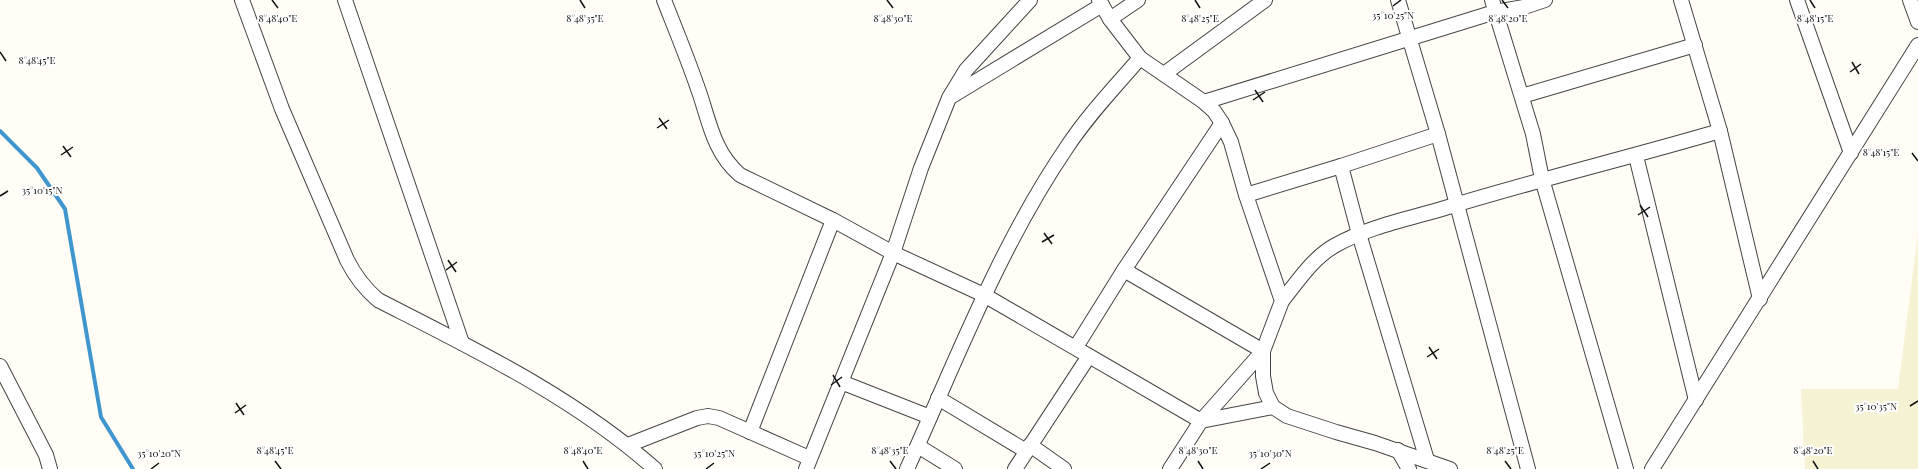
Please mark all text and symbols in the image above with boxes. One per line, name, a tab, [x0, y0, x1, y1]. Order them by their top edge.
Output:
text: 35°10'25"N	[1372, 8, 1414, 22]
text: 8°48'40"E	[259, 11, 297, 25]
text: 8°48'35"E	[566, 11, 604, 25]
text: 8°48'30"E	[873, 11, 913, 25]
text: 8°48'25"E	[1181, 11, 1219, 25]
text: 8°48'20"E	[1488, 11, 1528, 25]
text: 8°48'15"E	[1797, 11, 1833, 25]
text: 8°48'45"E	[18, 53, 56, 67]
text: 8°48'15"E	[1863, 145, 1899, 159]
text: 35°10'15"N	[21, 183, 63, 197]
text: 35°10'35"N	[1855, 399, 1897, 413]
text: 8°48'45"E	[256, 443, 294, 457]
text: 8°48'40"E	[564, 443, 602, 457]
text: 8°48'35"E	[871, 443, 909, 457]
text: 8°48'30"E	[1178, 443, 1218, 457]
text: 8°48'25"E	[1486, 443, 1524, 457]
text: 8°48'20"E	[1793, 443, 1833, 457]
text: 35°10'20"N	[137, 446, 181, 460]
text: 35°10'25"N	[693, 446, 735, 460]
text: 35°10'30"N	[1248, 446, 1292, 460]

